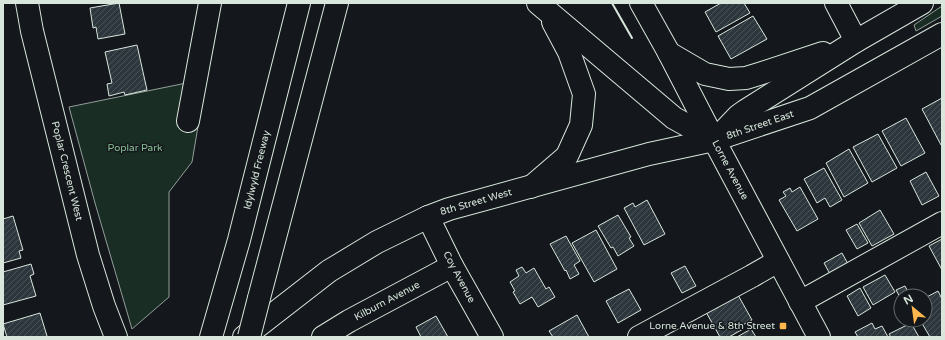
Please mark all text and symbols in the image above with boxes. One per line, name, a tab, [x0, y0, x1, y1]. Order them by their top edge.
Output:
street label: 8th Street East	[725, 108, 795, 142]
street label: Poplar Crescent West	[49, 120, 85, 222]
street label: Idylwyld Freeway	[241, 129, 273, 211]
street label: Lorne Avenue	[709, 138, 751, 202]
park label: Poplar Park	[108, 142, 163, 154]
street label: 8th Street West	[439, 186, 513, 218]
street label: Coy Avenue	[440, 249, 478, 305]
street label: Kilburn Avenue	[352, 279, 422, 323]
north arrow	[893, 288, 933, 328]
text: N	[901, 292, 915, 308]
place label: Lorne Avenue & 8th Street	[649, 320, 775, 332]
marker: Lorne Avenue & 8th Street	[778, 321, 788, 331]

